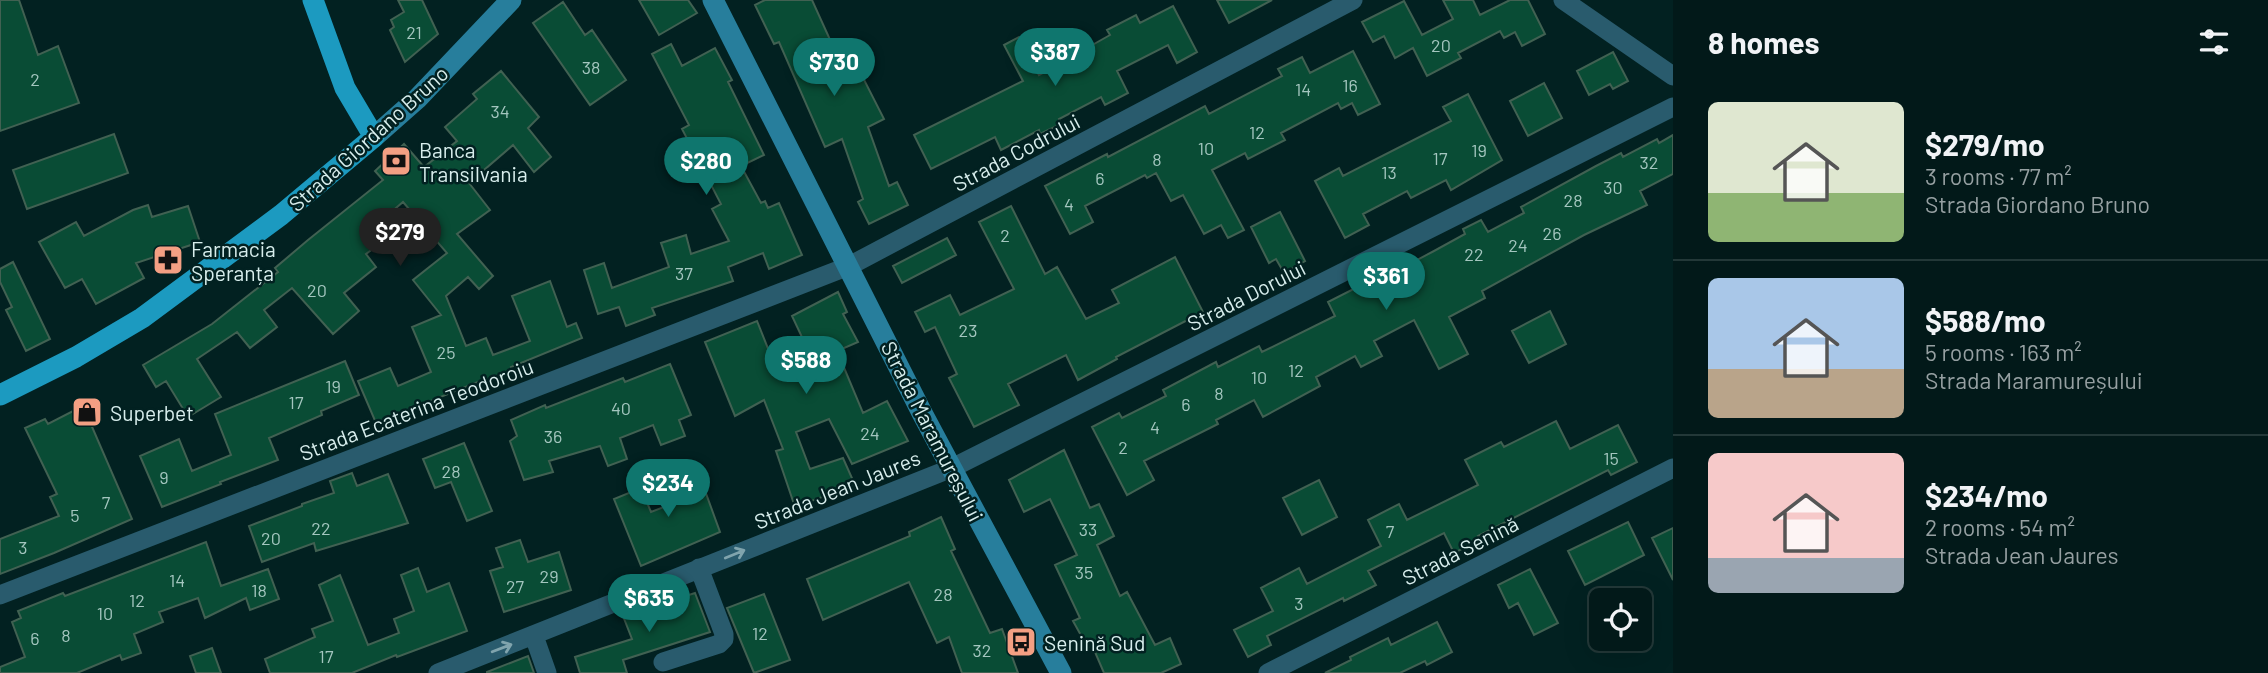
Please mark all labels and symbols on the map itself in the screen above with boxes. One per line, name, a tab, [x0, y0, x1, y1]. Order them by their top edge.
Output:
house number: 21	[406, 21, 422, 43]
pin: $387	[1014, 28, 1096, 88]
house number: 20	[1431, 34, 1451, 56]
pin: $730	[793, 38, 875, 98]
house number: 38	[582, 56, 600, 78]
street label: Strada Giordano Bruno	[283, 60, 453, 216]
house number: 2	[30, 68, 40, 90]
house number: 16	[1342, 74, 1358, 96]
house number: 14	[1295, 78, 1311, 100]
house number: 34	[490, 100, 510, 122]
street label: Strada Codrului	[948, 108, 1084, 196]
house number: 12	[1249, 121, 1265, 143]
place label: Banca Transilvania	[419, 137, 528, 186]
house number: 10	[1198, 137, 1214, 159]
pin: $280	[665, 138, 747, 197]
house number: 19	[1471, 139, 1487, 161]
bank icon: Banca Transilvania	[379, 144, 413, 178]
house number: 17	[1433, 147, 1448, 169]
house number: 8	[1152, 148, 1162, 170]
house number: 32	[1640, 151, 1658, 173]
house number: 13	[1381, 161, 1397, 183]
house number: 6	[1095, 167, 1105, 189]
house number: 30	[1603, 176, 1623, 198]
house number: 28	[1563, 189, 1583, 211]
house number: 4	[1064, 193, 1074, 215]
pin: $279	[359, 208, 441, 268]
house number: 26	[1543, 222, 1561, 244]
house number: 2	[1000, 224, 1010, 246]
house number: 24	[1508, 234, 1528, 256]
place label: Farmacia Speranța	[191, 236, 276, 285]
pharmacy icon: Farmacia Speranța	[151, 243, 185, 277]
house number: 22	[1464, 243, 1484, 265]
pin: $361	[1345, 252, 1427, 312]
street label: Strada Dorului	[1183, 254, 1309, 336]
house number: 37	[675, 262, 693, 284]
house number: 20	[307, 279, 327, 301]
house number: 23	[959, 319, 977, 341]
pin: $588	[765, 336, 847, 396]
street label: Strada Maramureșului	[877, 337, 989, 525]
house number: 25	[437, 341, 455, 363]
street label: Strada Ecaterina Teodoroiu	[296, 353, 536, 465]
house number: 12	[1288, 359, 1304, 381]
house number: 10	[1251, 366, 1267, 388]
house number: 19	[325, 375, 341, 397]
house number: 8	[1214, 382, 1224, 404]
house number: 17	[289, 391, 304, 413]
house number: 6	[1181, 393, 1191, 415]
shop icon: Superbet	[70, 395, 104, 429]
house number: 40	[611, 397, 631, 419]
place label: Superbet	[110, 400, 194, 425]
house number: 4	[1150, 416, 1160, 438]
house number: 24	[860, 422, 880, 444]
house number: 36	[544, 425, 562, 447]
house number: 2	[1118, 436, 1128, 458]
street label: Strada Jean Jaures	[750, 444, 924, 534]
house number: 15	[1603, 447, 1619, 469]
house number: 28	[441, 460, 461, 482]
pin: $234	[627, 460, 709, 519]
house number: 9	[159, 466, 169, 488]
house number: 7	[102, 491, 111, 513]
house number: 5	[70, 504, 80, 526]
street label: Strada Senină	[1398, 510, 1522, 590]
house number: 22	[311, 517, 331, 539]
house number: 33	[1079, 518, 1097, 540]
house number: 7	[1386, 520, 1395, 542]
house number: 20	[261, 527, 281, 549]
house number: 3	[18, 536, 28, 558]
one-way arrow	[724, 546, 746, 559]
house number: 35	[1075, 561, 1093, 583]
house number: 29	[539, 565, 559, 587]
house number: 14	[169, 569, 185, 591]
pin: $635	[608, 574, 690, 634]
house number: 27	[506, 575, 525, 597]
house number: 18	[251, 579, 267, 601]
house number: 28	[933, 583, 953, 605]
house number: 12	[129, 589, 145, 611]
house number: 3	[1294, 592, 1304, 614]
house number: 10	[97, 602, 113, 624]
house number: 12	[752, 622, 768, 644]
house number: 8	[61, 624, 71, 646]
bus stop icon: Senină Sud	[1004, 625, 1038, 659]
house number: 6	[30, 627, 40, 649]
place label: Senină Sud	[1044, 630, 1145, 655]
house number: 32	[973, 639, 991, 661]
one-way arrow	[490, 641, 512, 654]
house number: 17	[319, 645, 334, 667]

